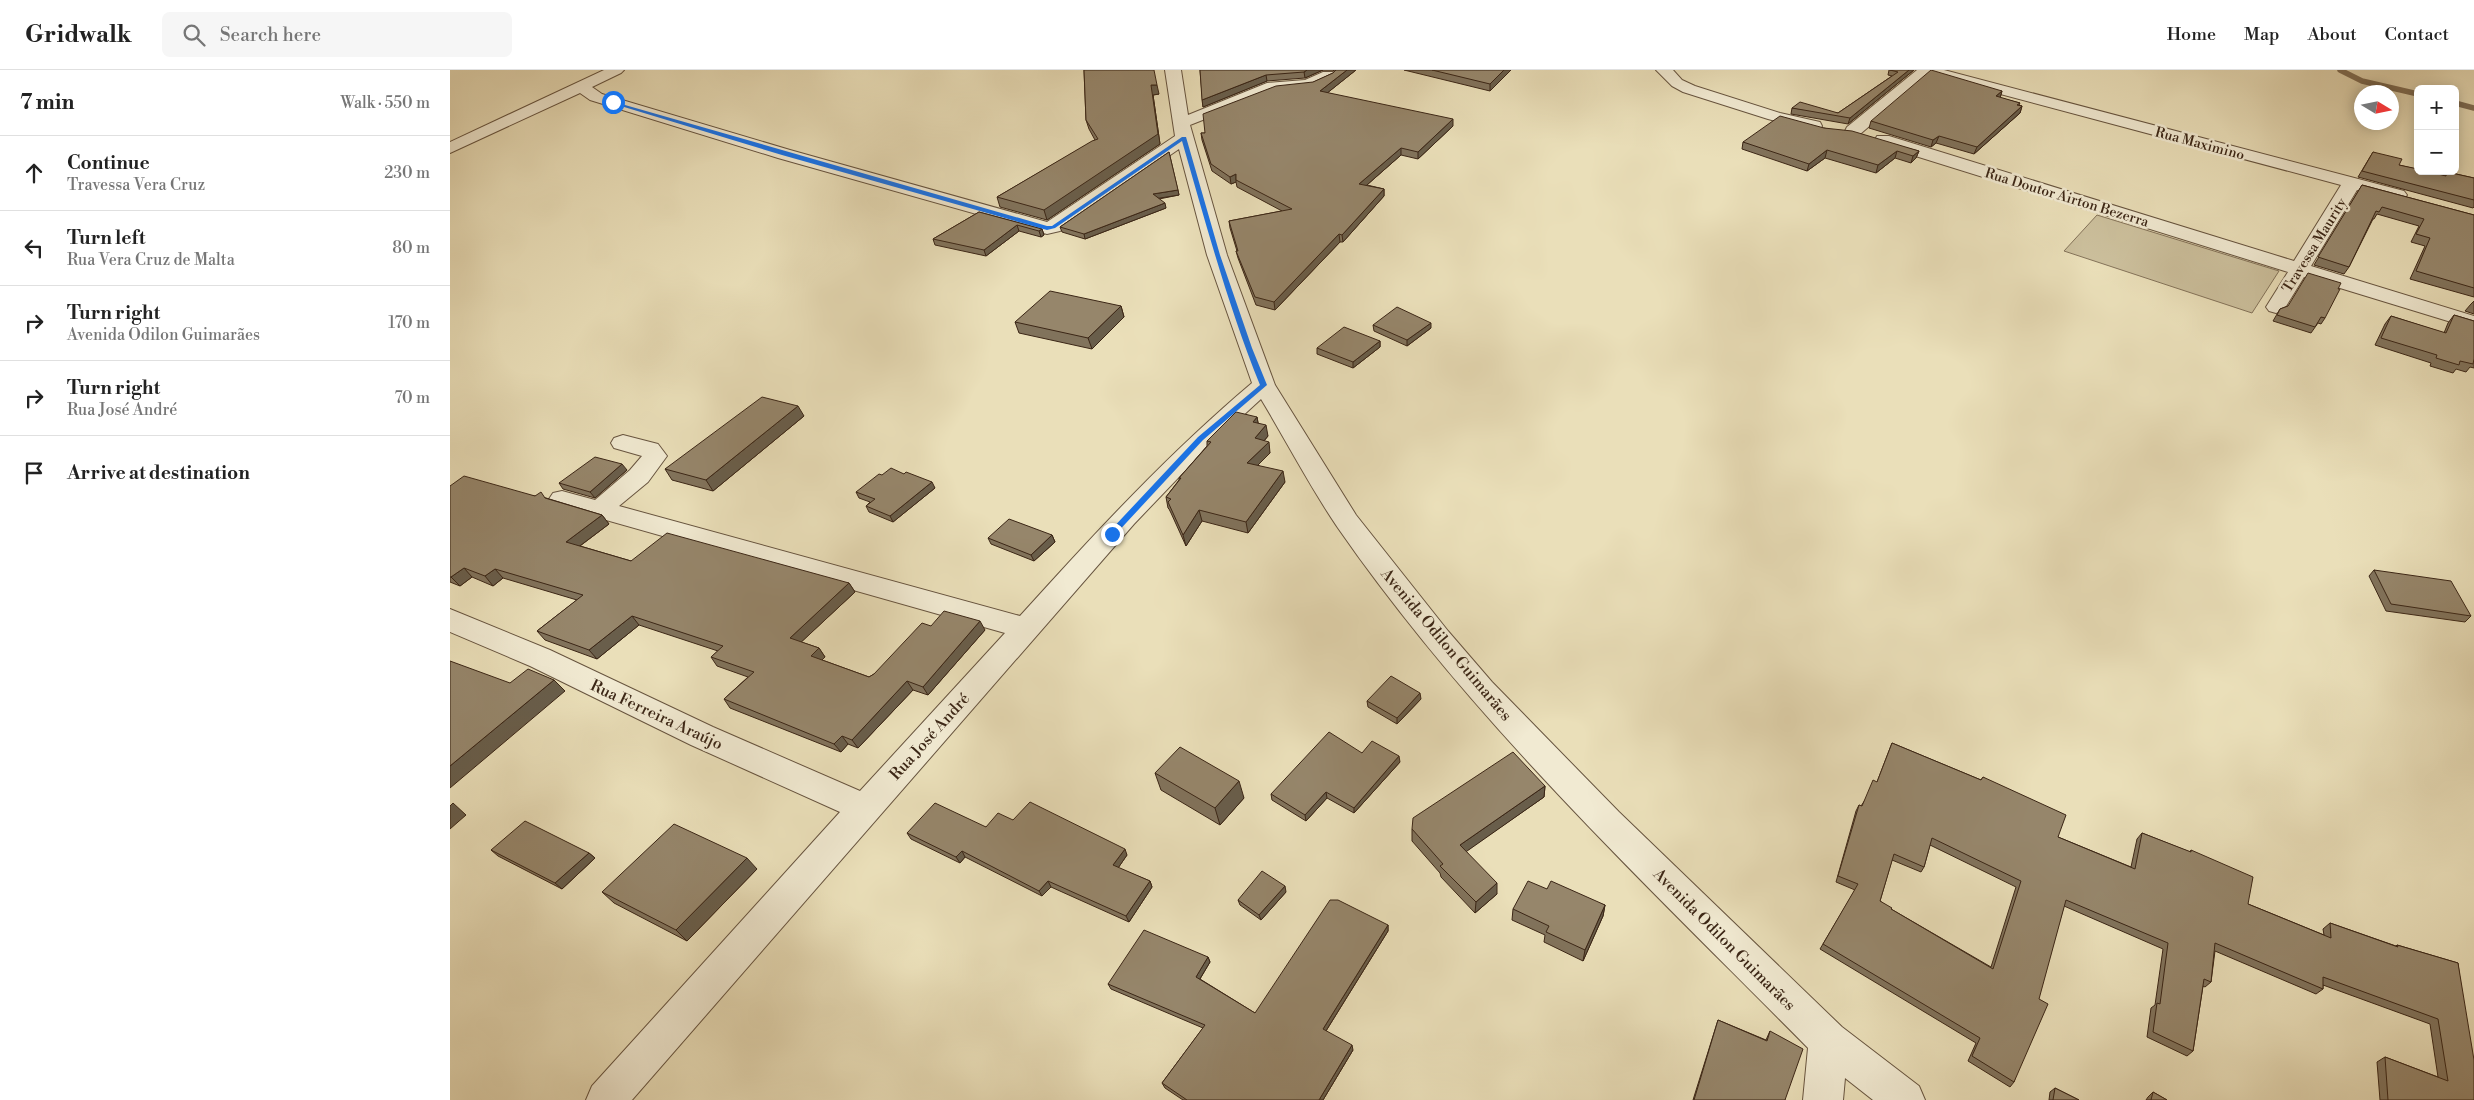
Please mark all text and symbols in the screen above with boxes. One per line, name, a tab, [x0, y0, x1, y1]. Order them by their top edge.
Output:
search box	[162, 12, 512, 57]
text: Gridwalk	[25, 20, 132, 50]
icon: search	[180, 21, 208, 49]
text: Search here	[220, 23, 321, 47]
text: Home	[2167, 23, 2216, 46]
text: Map	[2244, 23, 2280, 46]
text: About	[2308, 23, 2357, 46]
text: Contact	[2385, 23, 2449, 46]
north arrow	[2354, 85, 2399, 130]
map controls	[2414, 85, 2459, 175]
button: +	[2414, 85, 2459, 130]
text: 7 min	[20, 90, 74, 116]
route start	[602, 91, 625, 114]
text: Walk · 550 m	[341, 93, 430, 113]
street label: Rua Maximino	[2153, 123, 2247, 165]
button: −	[2414, 130, 2459, 175]
text: Continue	[67, 151, 150, 175]
icon: ahead	[20, 159, 48, 187]
text: 230 m	[384, 163, 430, 183]
street label: Rua Doutor Airton Bezerra	[1983, 164, 2152, 232]
text: Travessa Vera Cruz	[67, 175, 205, 195]
street label: Travessa Maurity	[2279, 195, 2351, 296]
text: Turn left	[67, 226, 146, 250]
icon: left	[20, 234, 48, 262]
text: 80 m	[392, 238, 430, 258]
text: Rua Vera Cruz de Malta	[67, 250, 235, 270]
text: Turn right	[67, 301, 160, 325]
icon: right	[20, 309, 48, 337]
text: 170 m	[388, 313, 430, 333]
text: Avenida Odilon Guimarães	[67, 325, 260, 345]
text: Turn right	[67, 376, 160, 400]
icon: right	[20, 384, 48, 412]
text: 70 m	[394, 388, 430, 408]
text: Rua José André	[67, 400, 177, 420]
icon: arrive	[20, 459, 48, 487]
text: Arrive at destination	[67, 461, 250, 485]
route end	[1101, 523, 1124, 546]
street label: Avenida Odilon Guimarães	[1376, 563, 1516, 725]
street label: Rua Ferreira Araújo	[587, 675, 726, 754]
street label: Rua José André	[885, 689, 974, 784]
street label: Avenida Odilon Guimarães	[1648, 864, 1800, 1015]

